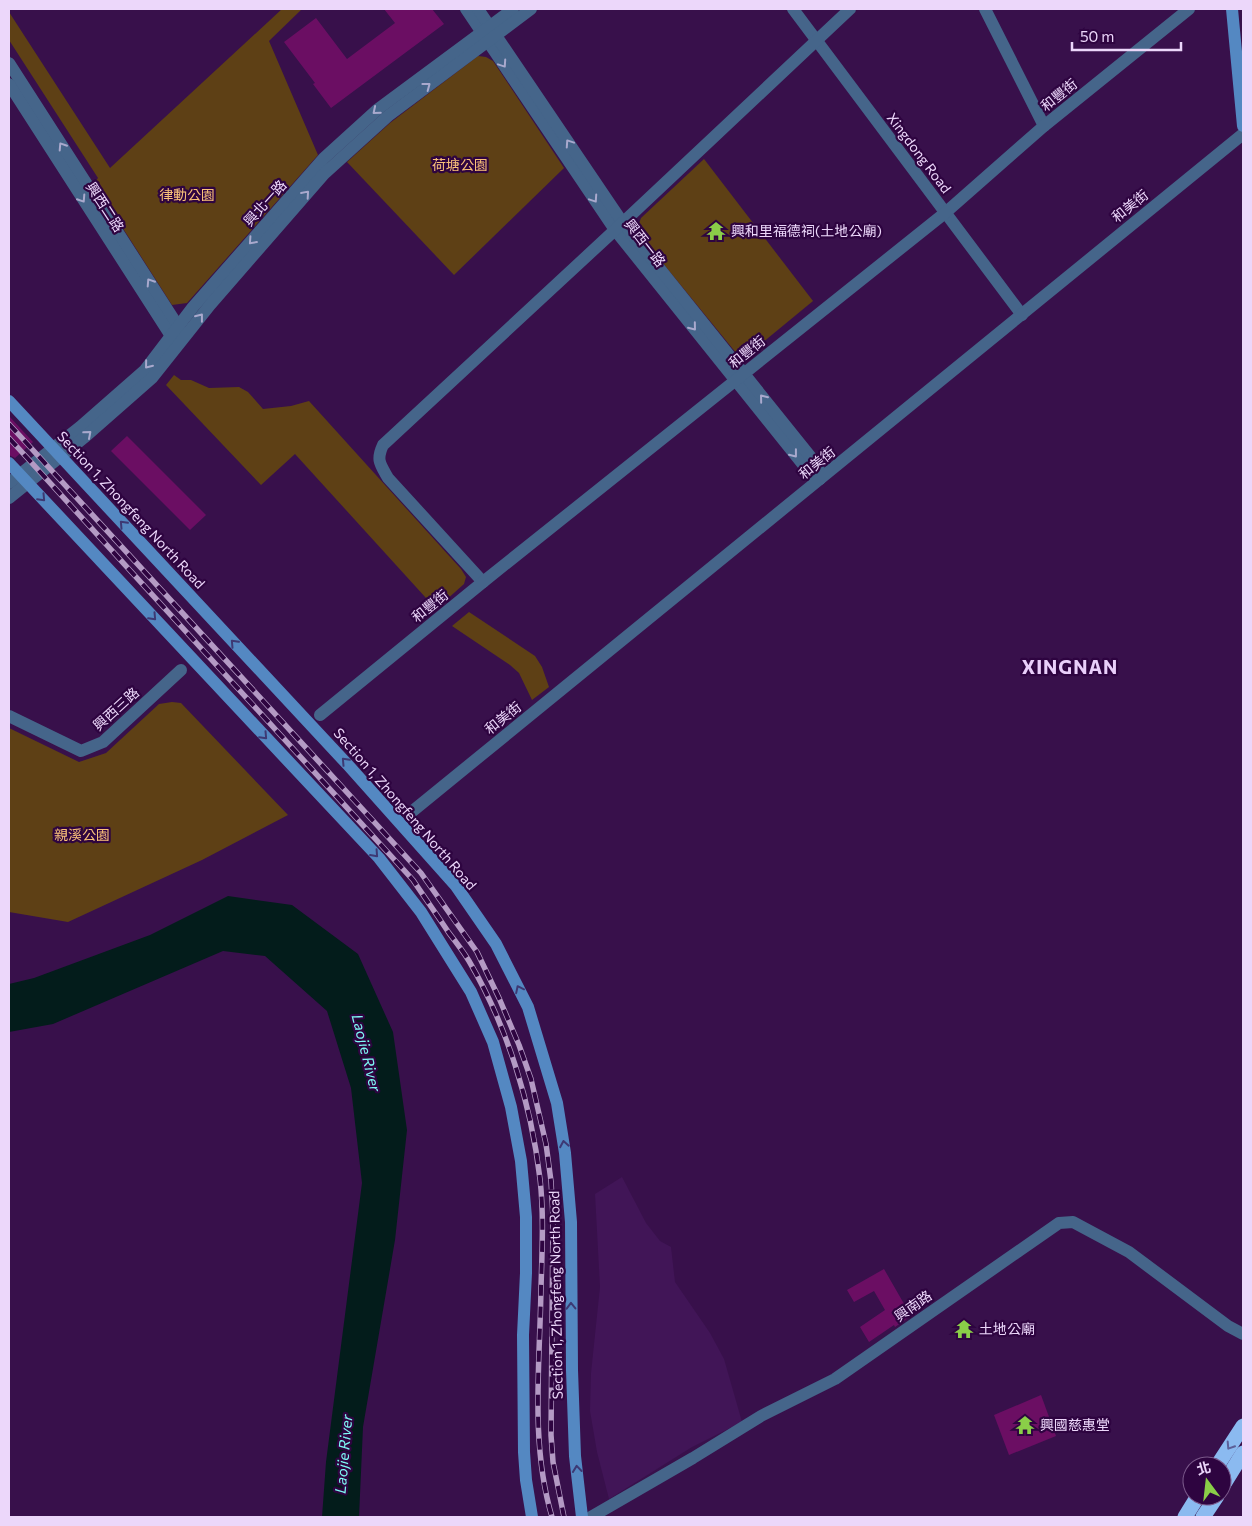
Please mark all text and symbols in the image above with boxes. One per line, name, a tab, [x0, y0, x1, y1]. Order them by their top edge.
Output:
scale bar	[1072, 20, 1181, 52]
text: 50 m	[1080, 27, 1114, 45]
one-way arrow	[497, 58, 506, 68]
street label: 和豐街	[1037, 75, 1080, 114]
one-way arrow	[421, 83, 431, 92]
one-way arrow	[373, 106, 382, 115]
street label: Xingdong Road	[884, 109, 955, 196]
one-way arrow	[566, 139, 575, 149]
one-way arrow	[59, 142, 69, 151]
park label: 荷塘公園	[432, 156, 488, 173]
street label: 興北一路	[240, 176, 290, 229]
street label: 興西二路	[83, 179, 128, 235]
park label: 律動公園	[159, 186, 215, 203]
street label: 和美街	[1108, 186, 1151, 225]
one-way arrow	[300, 191, 309, 200]
one-way arrow	[588, 193, 597, 202]
one-way arrow	[76, 194, 86, 203]
street label: 興西一路	[621, 215, 669, 270]
temple icon: 興和里福德祠(土地公廟)	[705, 220, 727, 242]
place label: 興和里福德祠(土地公廟)	[731, 222, 882, 239]
one-way arrow	[248, 235, 257, 244]
one-way arrow	[147, 279, 156, 288]
one-way arrow	[194, 314, 203, 323]
one-way arrow	[687, 321, 696, 331]
street label: 和豐街	[725, 332, 768, 371]
one-way arrow	[144, 360, 153, 369]
one-way arrow	[759, 394, 768, 403]
street label: Section 1, Zhongfeng North Road	[54, 428, 209, 592]
one-way arrow	[82, 431, 91, 440]
street label: 和美街	[795, 443, 838, 482]
one-way arrow	[789, 449, 798, 458]
one-way arrow	[36, 493, 45, 502]
one-way arrow	[120, 520, 129, 529]
street label: 和豐街	[408, 586, 451, 625]
one-way arrow	[147, 611, 156, 620]
one-way arrow	[231, 639, 240, 648]
district label: XINGNAN	[1022, 655, 1118, 678]
street label: 興西三路	[89, 684, 142, 734]
street label: 和美街	[481, 698, 524, 737]
street label: Section 1, Zhongfeng North Road	[330, 724, 480, 893]
one-way arrow	[258, 730, 267, 739]
one-way arrow	[342, 758, 351, 767]
park label: 親溪公園	[54, 826, 110, 843]
one-way arrow	[369, 849, 378, 858]
one-way arrow	[514, 985, 525, 994]
water label: Laojie River	[349, 1012, 386, 1094]
one-way arrow	[559, 1140, 569, 1149]
street label: Section 1, Zhongfeng North Road	[545, 1191, 566, 1400]
street label: 興南路	[891, 1287, 935, 1325]
one-way arrow	[566, 1302, 576, 1310]
temple icon: 土地公廟	[953, 1318, 975, 1340]
place label: 土地公廟	[979, 1320, 1035, 1337]
water label: Laojie River	[331, 1413, 356, 1494]
temple icon: 興國慈惠堂	[1014, 1414, 1036, 1436]
place label: 興國慈惠堂	[1040, 1416, 1110, 1433]
one-way arrow	[1227, 1440, 1237, 1449]
north arrow	[1182, 1456, 1232, 1506]
text: 北	[1195, 1458, 1212, 1478]
one-way arrow	[572, 1465, 583, 1473]

